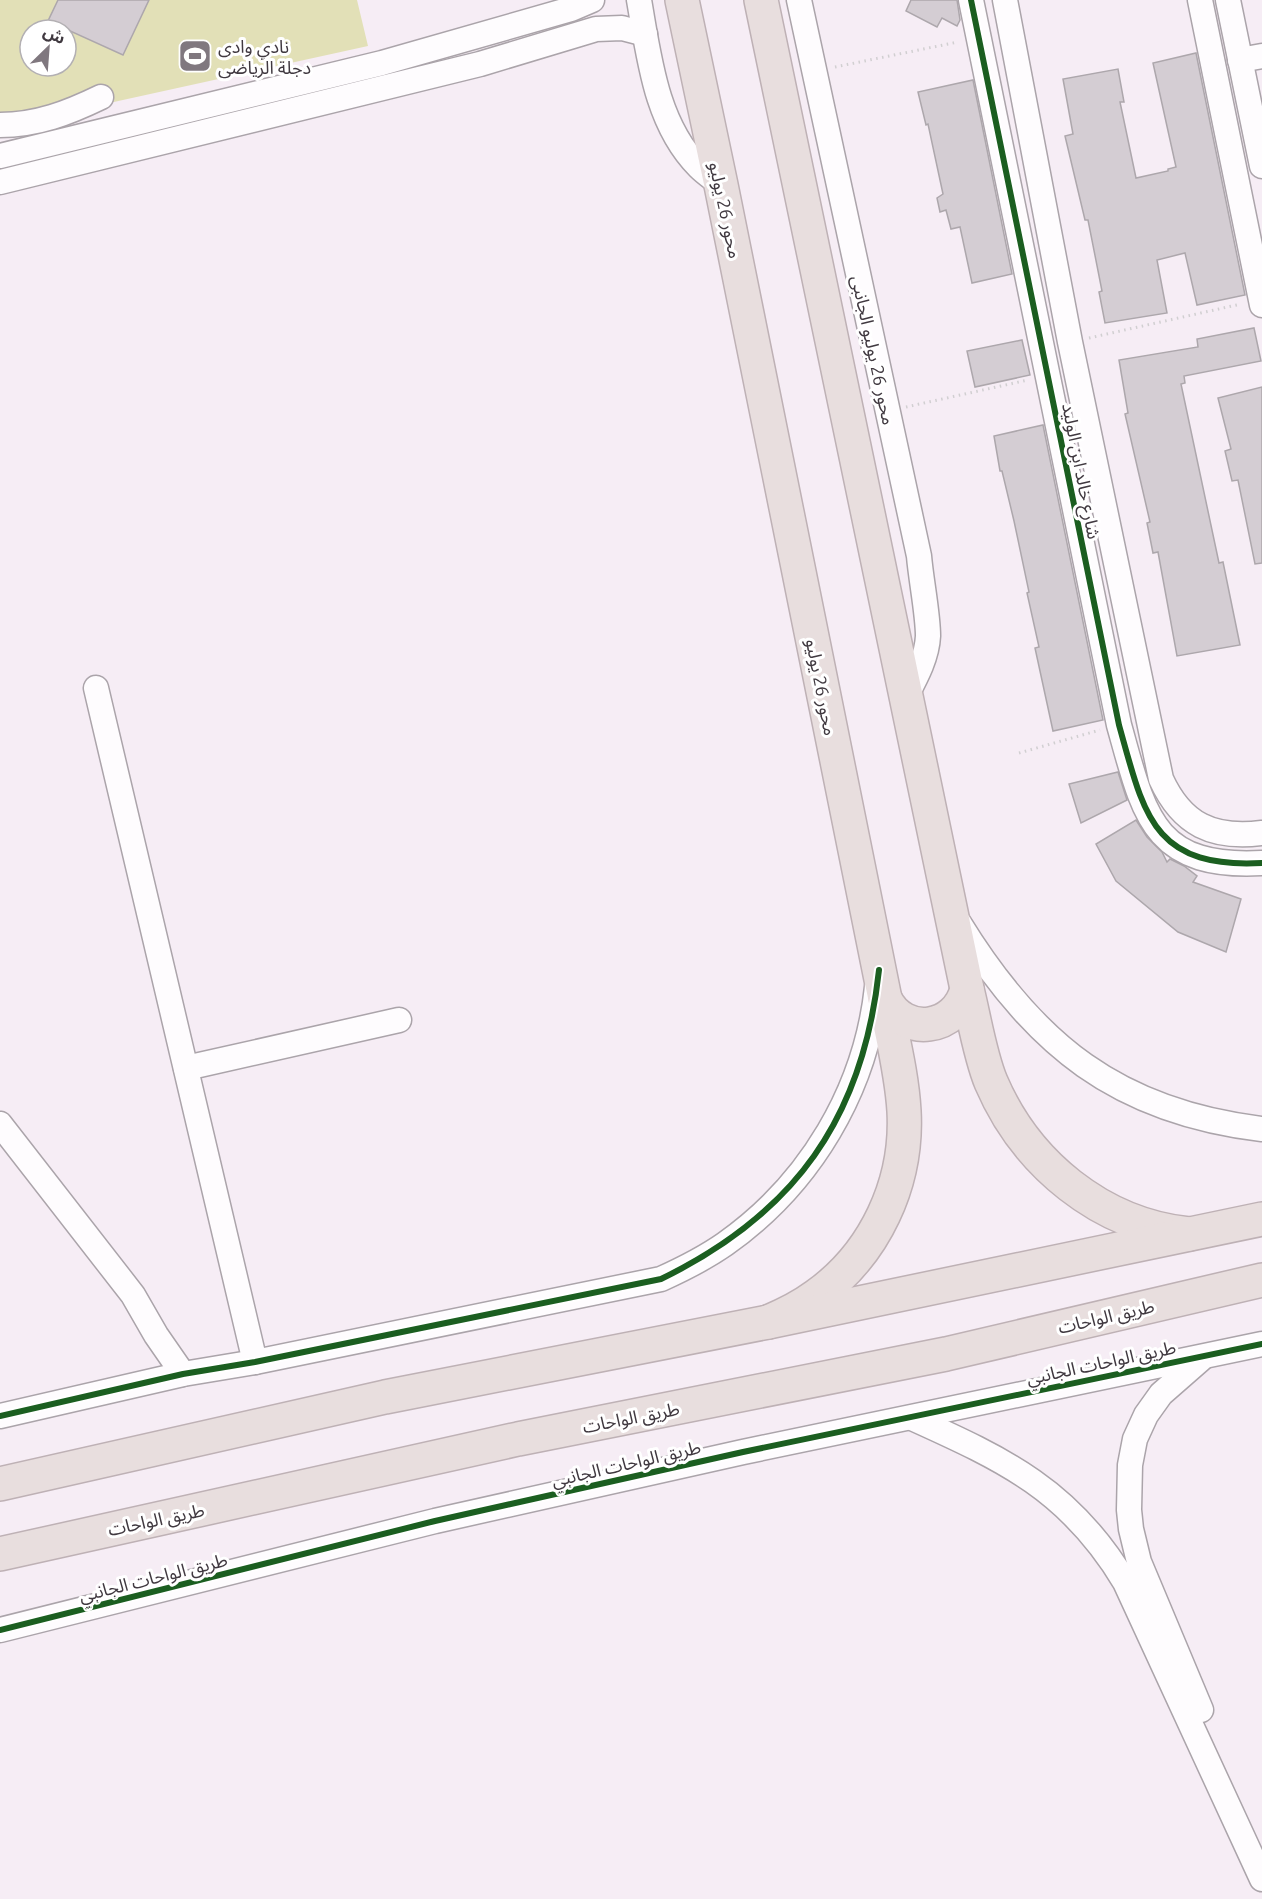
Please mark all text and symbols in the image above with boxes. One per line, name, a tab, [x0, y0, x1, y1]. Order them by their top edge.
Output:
north arrow	[18, 18, 78, 78]
text: ش	[40, 22, 68, 48]
place label: نادي وادى دجلة الرياضى	[218, 36, 311, 79]
sports icon: نادي وادى دجلة الرياضى	[177, 38, 213, 74]
street label: محور 26 يوليو	[704, 160, 746, 261]
street label: محور 26 يوليو الجانبى	[846, 273, 900, 427]
street label: شارع خالد ابن الوليد	[1054, 401, 1105, 542]
street label: محور 26 يوليو	[801, 637, 841, 738]
street label: طريق الواحات	[1056, 1295, 1157, 1339]
street label: طريق الواحات الجانبي	[1024, 1336, 1178, 1392]
street label: طريق الواحات	[581, 1398, 682, 1438]
street label: طريق الواحات الجانبي	[550, 1436, 703, 1494]
street label: طريق الواحات	[106, 1499, 207, 1541]
street label: طريق الواحات الجانبي	[77, 1549, 230, 1609]

